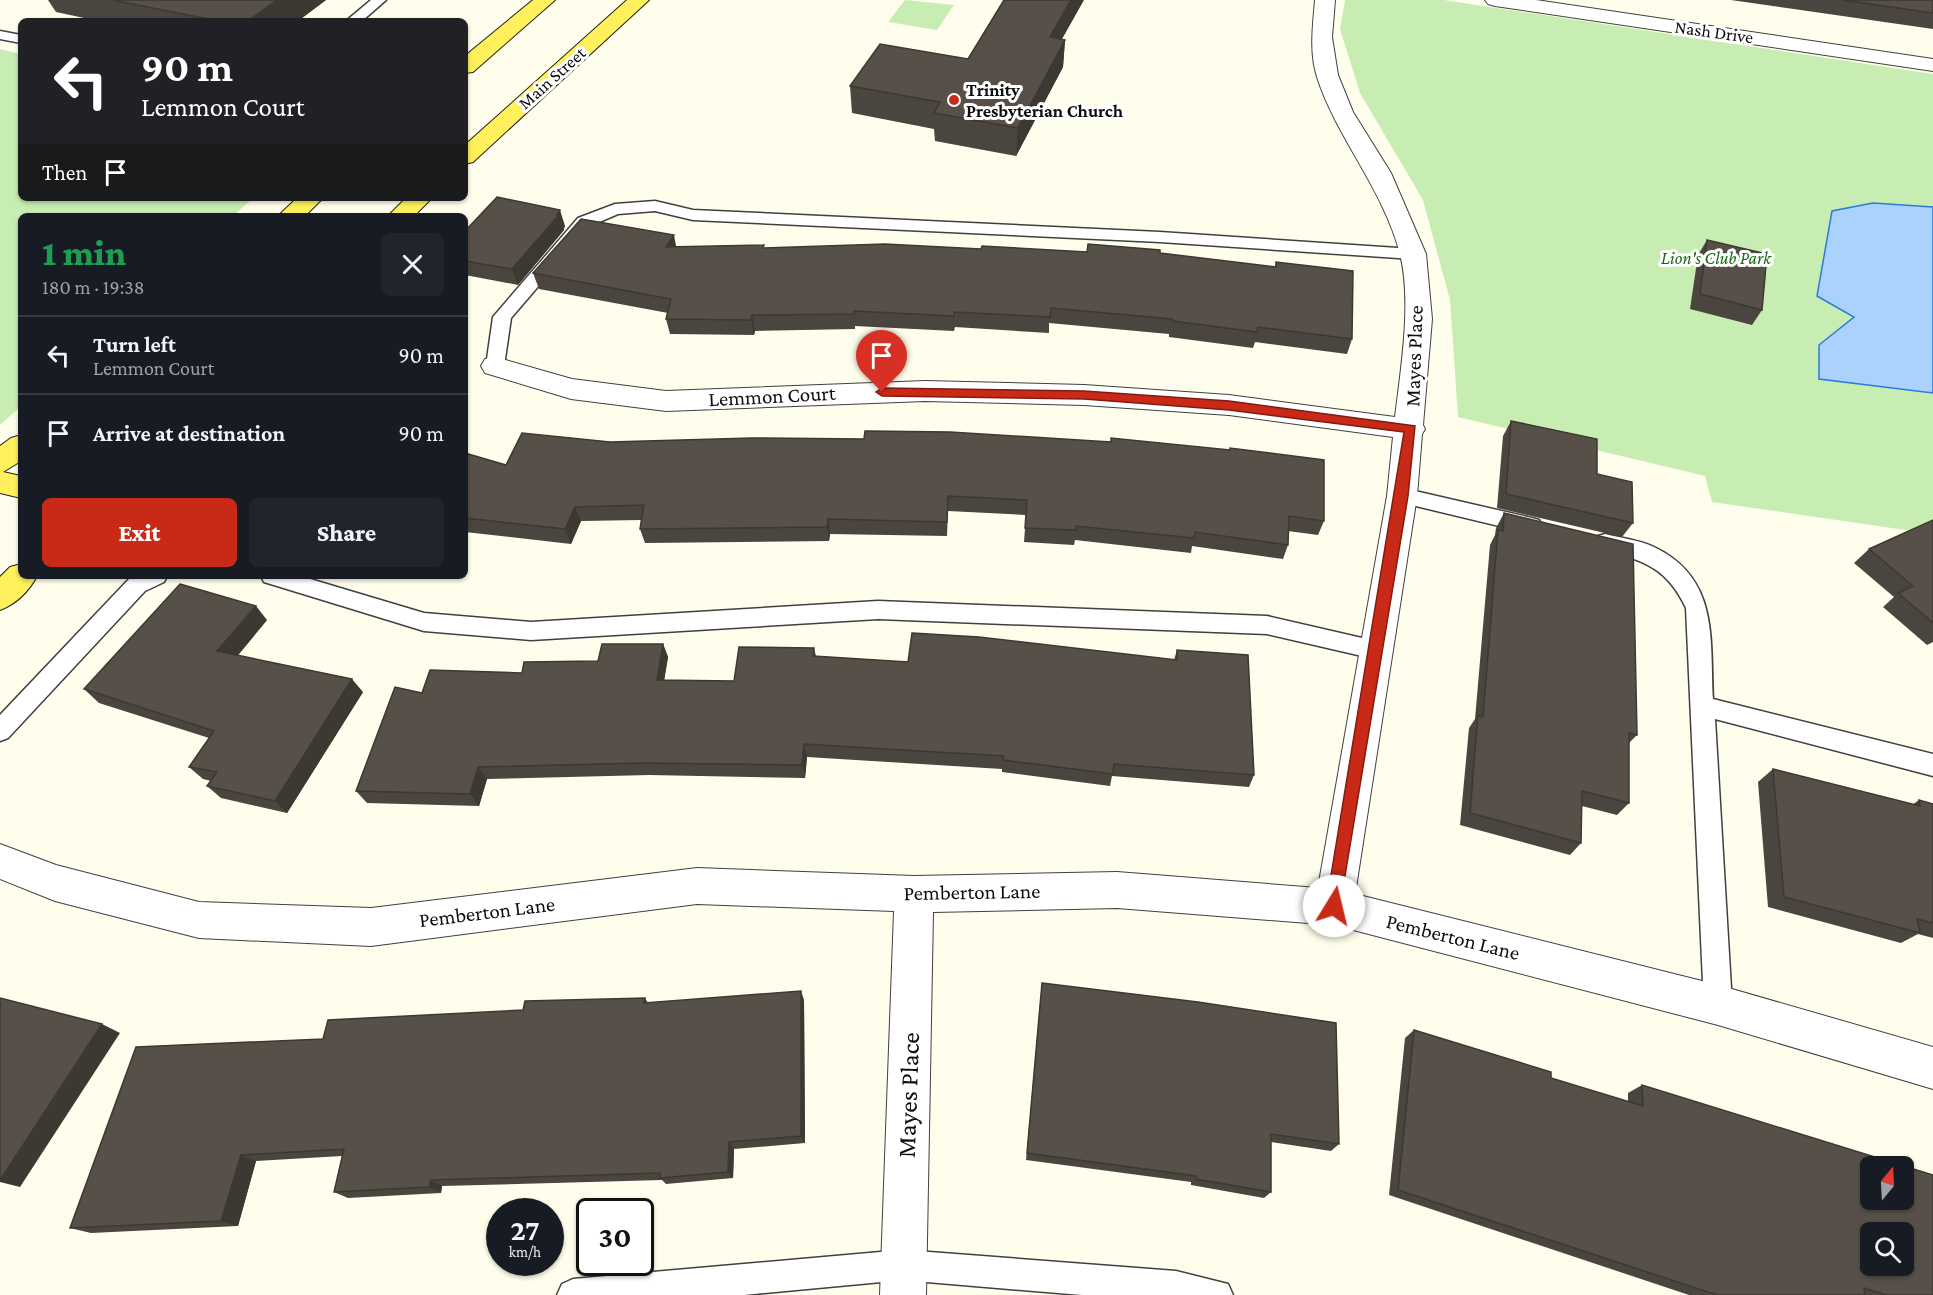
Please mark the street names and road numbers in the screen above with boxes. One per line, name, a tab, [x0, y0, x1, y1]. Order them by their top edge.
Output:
street label: Nash Drive	[1673, 17, 1755, 47]
street label: Main Street	[514, 42, 590, 113]
street label: Mayes Place	[1400, 305, 1428, 407]
street label: Lemmon Court	[708, 381, 837, 411]
street label: Pemberton Lane	[903, 879, 1041, 905]
street label: Pemberton Lane	[418, 892, 556, 932]
street label: Pemberton Lane	[1384, 909, 1522, 965]
street label: Mayes Place	[892, 1032, 925, 1158]

